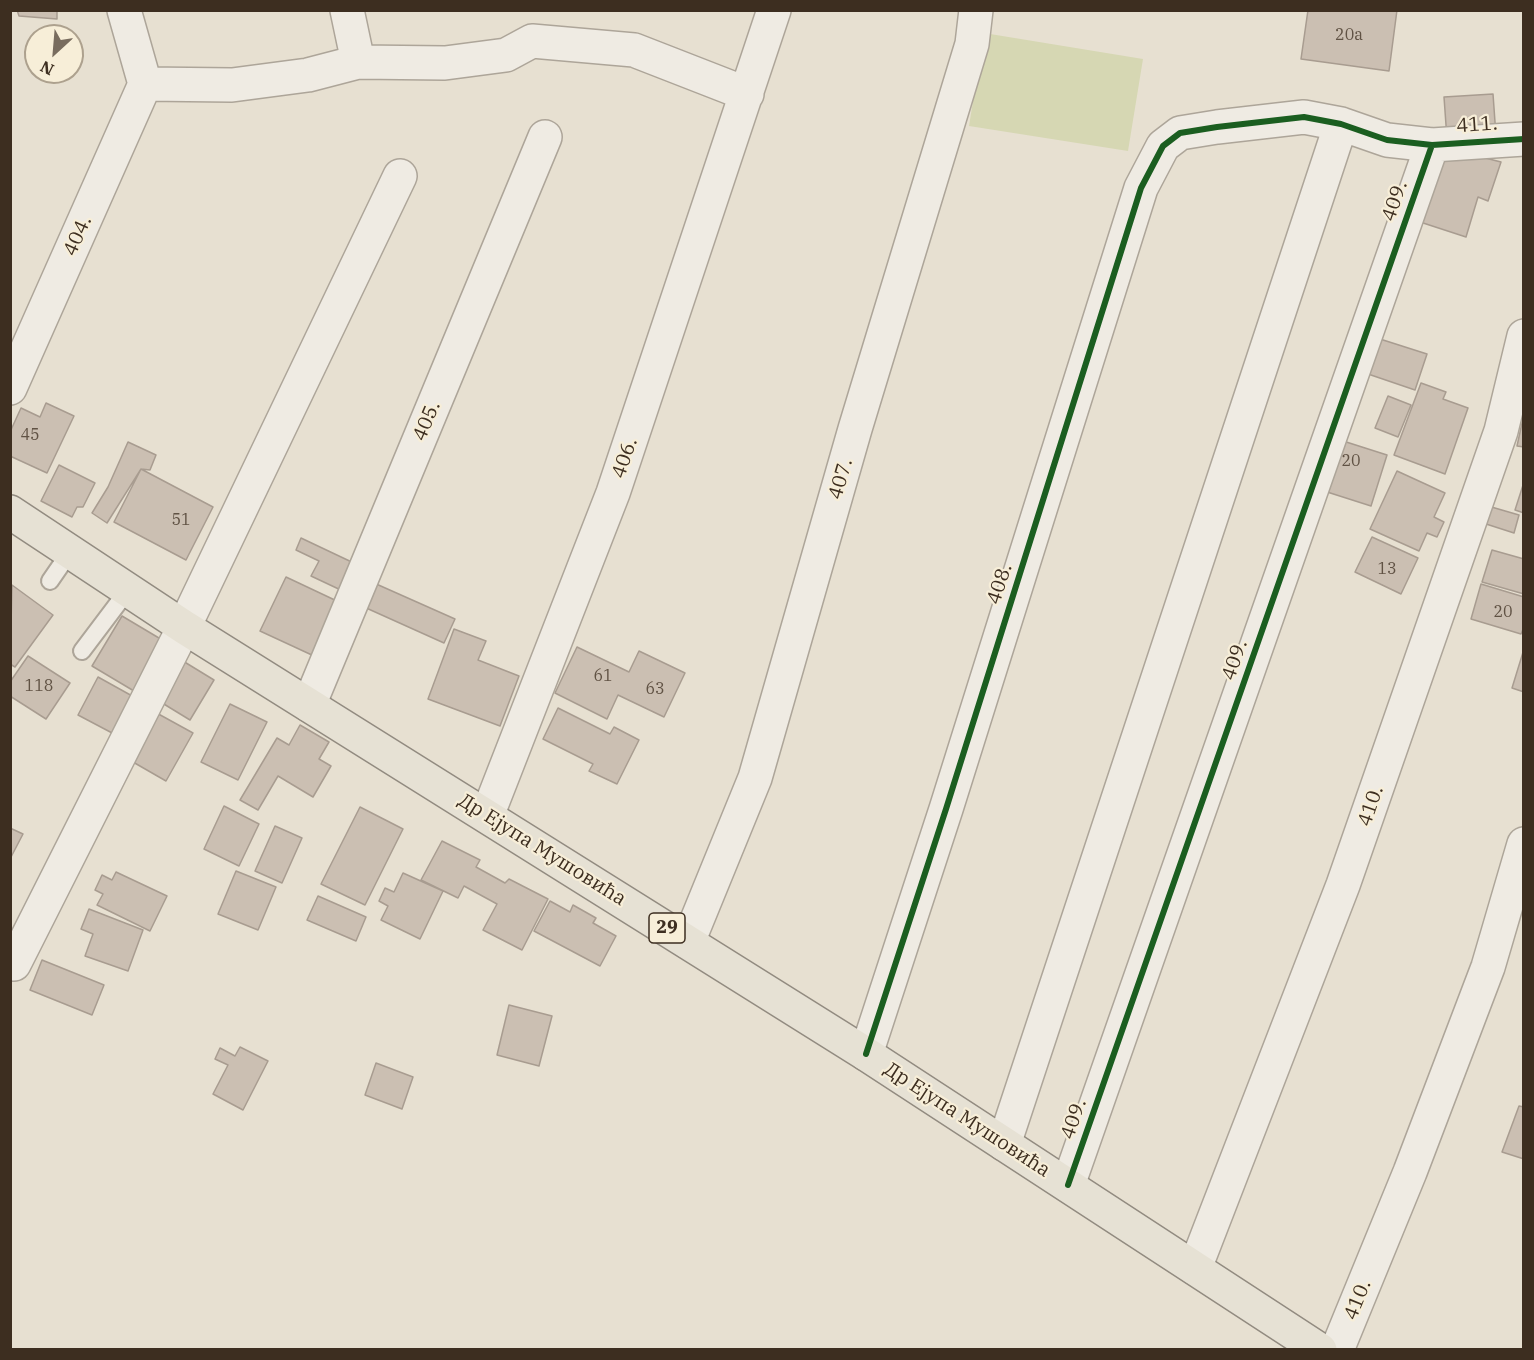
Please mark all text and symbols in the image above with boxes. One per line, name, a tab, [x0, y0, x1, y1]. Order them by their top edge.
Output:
north arrow	[24, 24, 84, 84]
house number: 20a	[1335, 25, 1363, 45]
text: N	[37, 57, 57, 80]
street label: 411.	[1456, 112, 1498, 138]
street label: 409.	[1377, 178, 1413, 224]
street label: 404.	[59, 212, 97, 260]
street label: 405.	[408, 397, 446, 445]
house number: 45	[20, 425, 40, 445]
street label: 406.	[607, 435, 643, 481]
house number: 20	[1341, 451, 1361, 471]
street label: 407.	[824, 456, 858, 502]
house number: 51	[171, 510, 191, 530]
house number: 13	[1377, 559, 1397, 579]
street label: 408.	[982, 561, 1018, 607]
house number: 20	[1493, 602, 1513, 622]
street label: 409.	[1217, 637, 1253, 683]
house number: 61	[593, 666, 613, 686]
house number: 118	[25, 676, 53, 696]
house number: 63	[645, 679, 665, 699]
street label: 410.	[1353, 783, 1389, 829]
street label: Др Ејупа Мушовића	[454, 789, 630, 911]
road number: 29	[649, 913, 685, 943]
street label: Др Ејупа Мушовића	[879, 1057, 1055, 1183]
street label: 409.	[1056, 1096, 1092, 1142]
street label: 410.	[1339, 1276, 1377, 1324]

